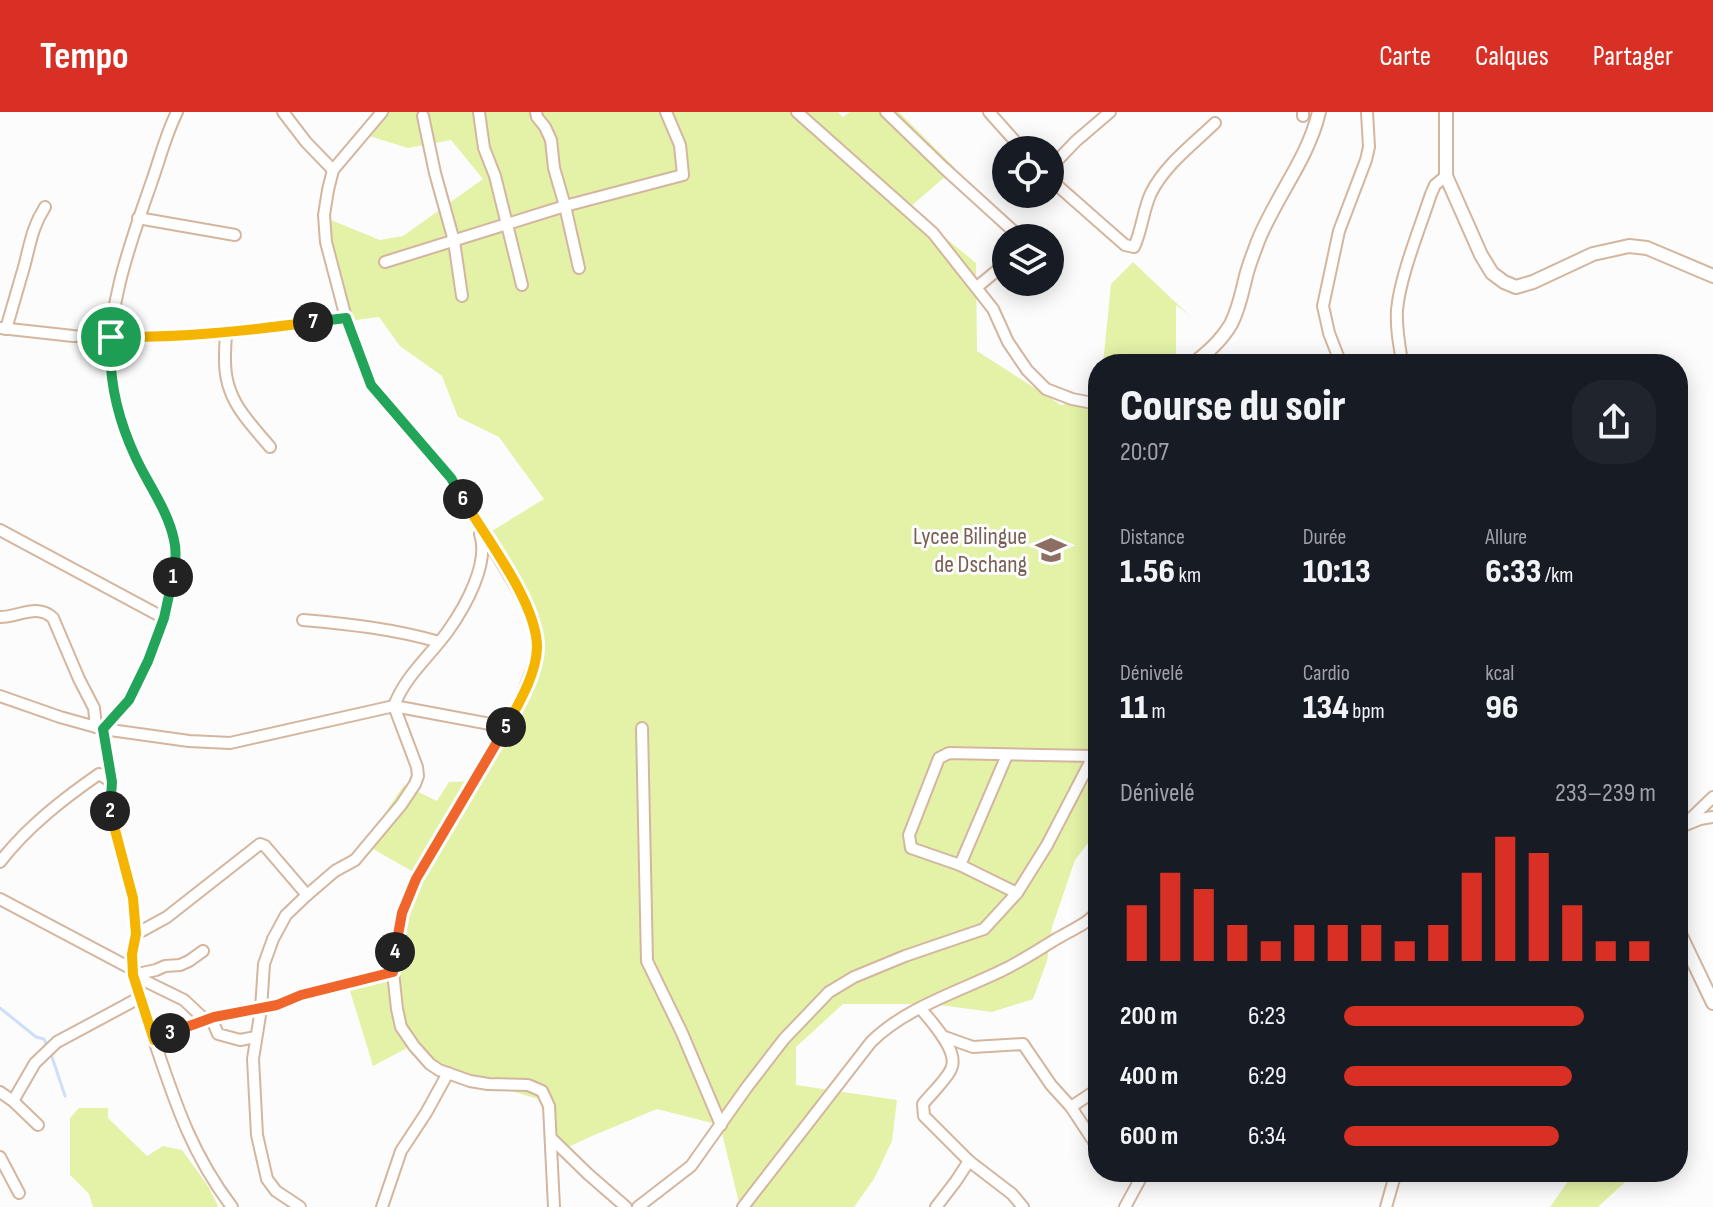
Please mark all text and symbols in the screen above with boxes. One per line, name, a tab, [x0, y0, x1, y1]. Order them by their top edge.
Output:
text: Tempo	[40, 34, 129, 79]
text: Carte	[1379, 40, 1431, 73]
text: Calques	[1475, 40, 1549, 73]
text: Partager	[1593, 40, 1673, 73]
map controls	[992, 136, 1064, 296]
button: locate	[992, 136, 1064, 208]
button: layers	[992, 224, 1064, 296]
pin: 7	[293, 302, 333, 342]
pin	[77, 303, 145, 371]
text: 7	[308, 308, 318, 335]
icon: arrive	[89, 315, 133, 359]
text: Course du soir	[1120, 380, 1346, 433]
button: share	[1572, 380, 1656, 464]
text: 20:07	[1120, 437, 1169, 468]
pin: 6	[443, 479, 483, 519]
text: 6	[458, 485, 468, 512]
place label: Lycee Bilingue de Dschang	[913, 522, 1027, 579]
text: Distance	[1120, 524, 1185, 551]
text: Durée	[1303, 524, 1346, 551]
text: Allure	[1485, 524, 1527, 551]
school or university icon: Lycee Bilingue de Dschang	[1034, 533, 1068, 567]
text: 1.56	[1120, 551, 1175, 592]
text: 10:13	[1303, 551, 1371, 592]
text: 6:33	[1485, 551, 1541, 592]
pin: 1	[153, 557, 193, 597]
text: km	[1175, 562, 1201, 589]
text: /km	[1541, 562, 1573, 589]
text: 1	[169, 563, 177, 590]
text: Dénivelé	[1120, 660, 1183, 687]
text: Cardio	[1303, 660, 1350, 687]
text: kcal	[1485, 660, 1514, 687]
text: 11	[1120, 687, 1148, 728]
text: 134	[1303, 687, 1349, 728]
text: 96	[1485, 687, 1518, 728]
text: m	[1148, 698, 1166, 725]
text: bpm	[1349, 698, 1385, 725]
pin: 5	[486, 707, 526, 747]
text: 5	[501, 713, 511, 740]
text: Dénivelé	[1120, 778, 1195, 809]
text: 233–239 m	[1555, 778, 1656, 809]
pin: 2	[90, 791, 130, 831]
text: 2	[105, 797, 115, 824]
pin: 4	[375, 932, 415, 972]
text: 4	[390, 938, 400, 965]
text: 200 m	[1120, 1001, 1177, 1032]
text: 6:23	[1248, 1001, 1286, 1032]
pin: 3	[150, 1013, 190, 1053]
text: 3	[165, 1019, 175, 1046]
text: 400 m	[1120, 1061, 1178, 1092]
text: 6:29	[1248, 1061, 1287, 1092]
text: 600 m	[1120, 1121, 1178, 1152]
text: 6:34	[1248, 1121, 1286, 1152]

